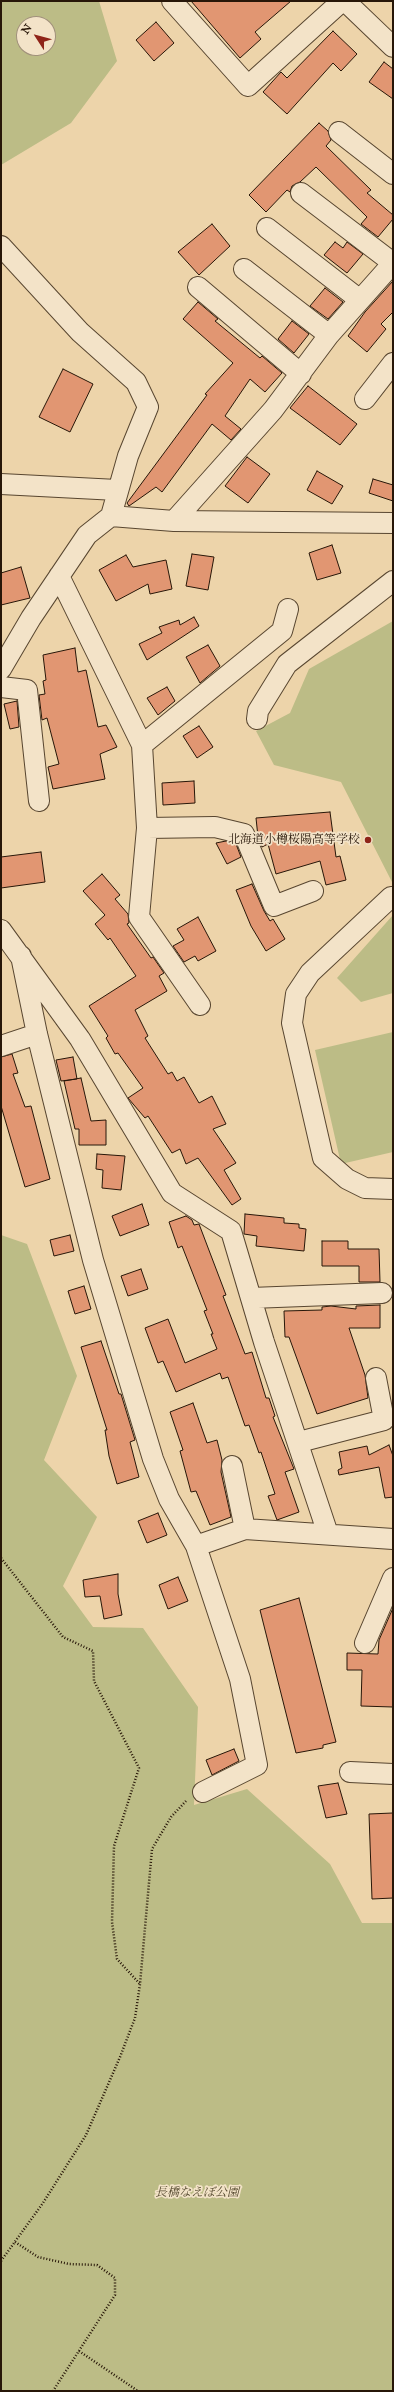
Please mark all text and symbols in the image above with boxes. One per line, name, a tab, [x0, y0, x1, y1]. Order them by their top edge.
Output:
north arrow	[16, 16, 56, 56]
text: N	[19, 22, 35, 37]
place label: 北海道小樽桜陽高等学校	[228, 833, 360, 847]
marker: 北海道小樽桜陽高等学校	[363, 835, 373, 845]
park label: 長橋なえぼ公園	[155, 2186, 239, 2200]

